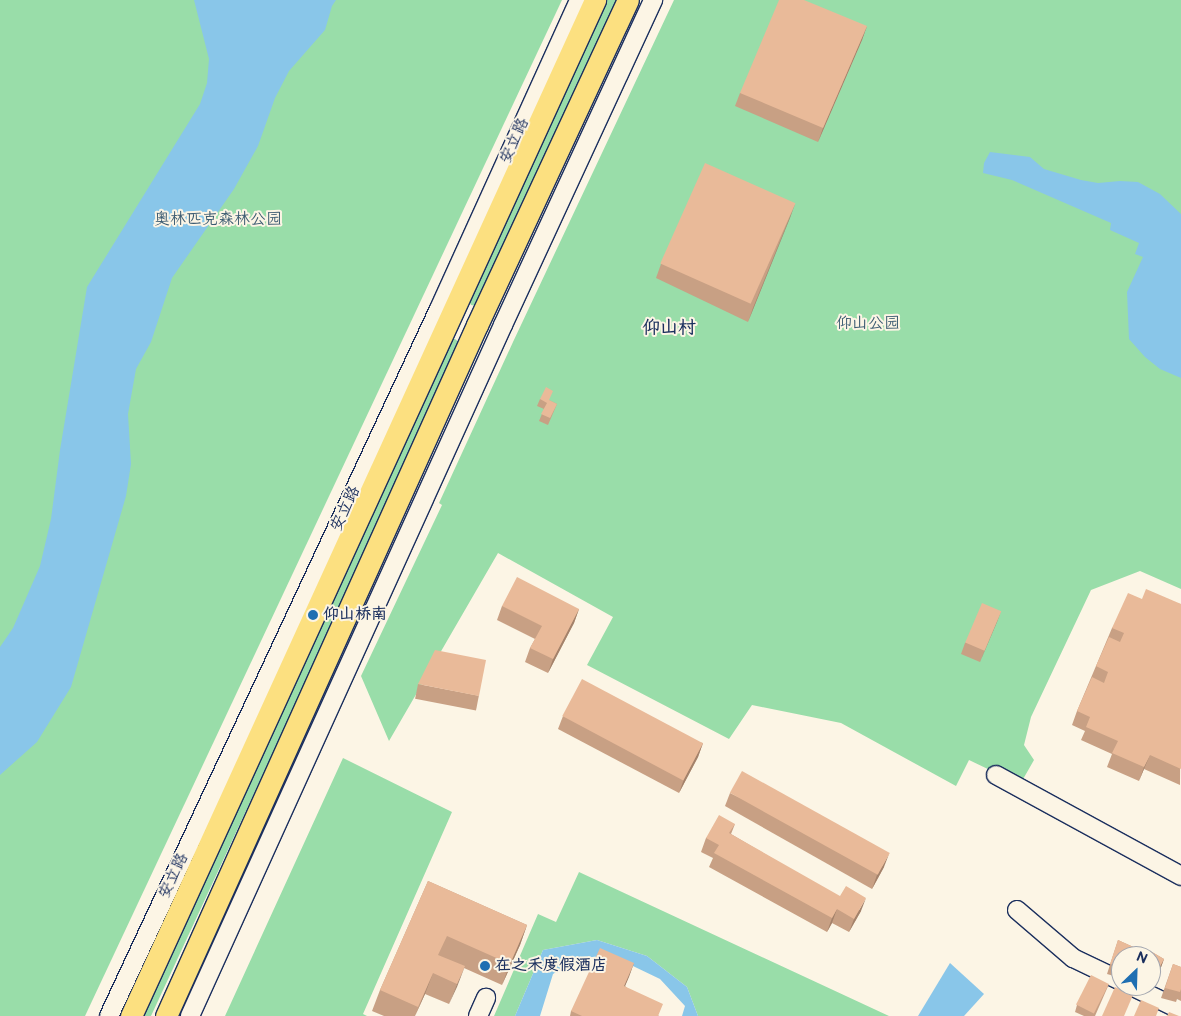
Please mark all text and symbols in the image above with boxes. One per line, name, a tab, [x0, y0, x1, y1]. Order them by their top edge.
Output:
street label: 安立路	[496, 115, 534, 167]
park label: 奥林匹克森林公园	[154, 210, 282, 230]
park label: 仰山公园	[836, 314, 900, 334]
district label: 仰山村	[642, 317, 696, 339]
street label: 安立路	[327, 483, 365, 535]
place label: 仰山桥南	[323, 605, 387, 625]
marker: 仰山桥南	[307, 609, 319, 621]
street label: 安立路	[155, 850, 193, 902]
north arrow	[1111, 946, 1161, 996]
text: N	[1134, 948, 1150, 968]
place label: 在之禾度假酒店	[495, 956, 607, 976]
marker: 在之禾度假酒店	[479, 960, 491, 972]

